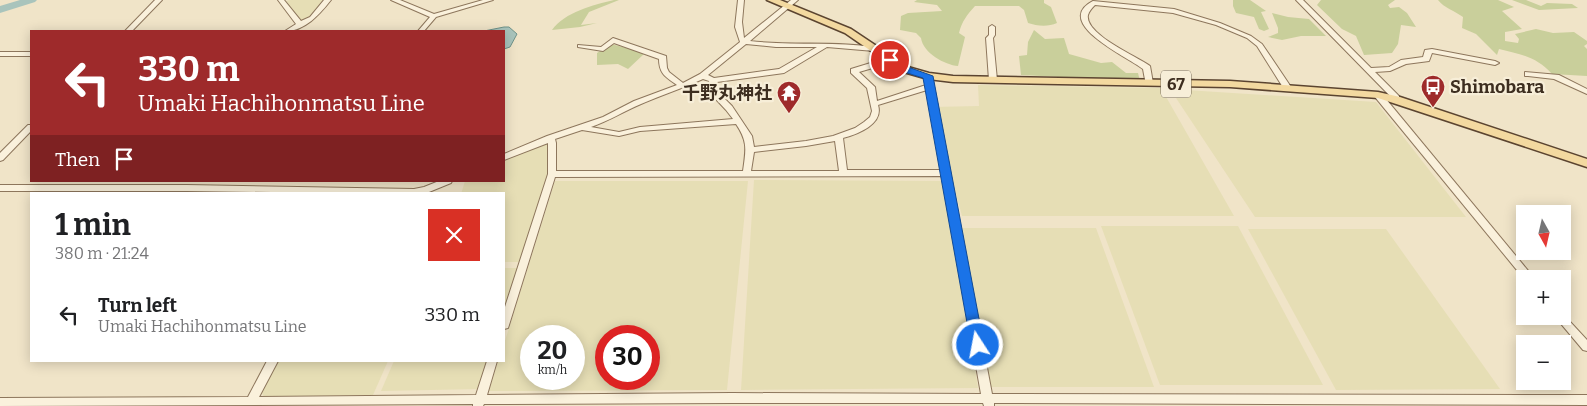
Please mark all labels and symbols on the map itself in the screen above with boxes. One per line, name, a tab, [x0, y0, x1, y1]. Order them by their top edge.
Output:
pin	[869, 39, 911, 81]
road number: 67	[1161, 70, 1191, 98]
bus stop icon: Shimobara	[1420, 74, 1446, 108]
place label: Shimobara	[1450, 76, 1544, 98]
temple icon: 千野丸神社	[776, 80, 802, 114]
place label: 千野丸神社	[682, 82, 772, 104]
north arrow	[1516, 205, 1571, 260]
position arrow	[951, 318, 1003, 370]
speed limit sign: 30	[595, 325, 660, 390]

